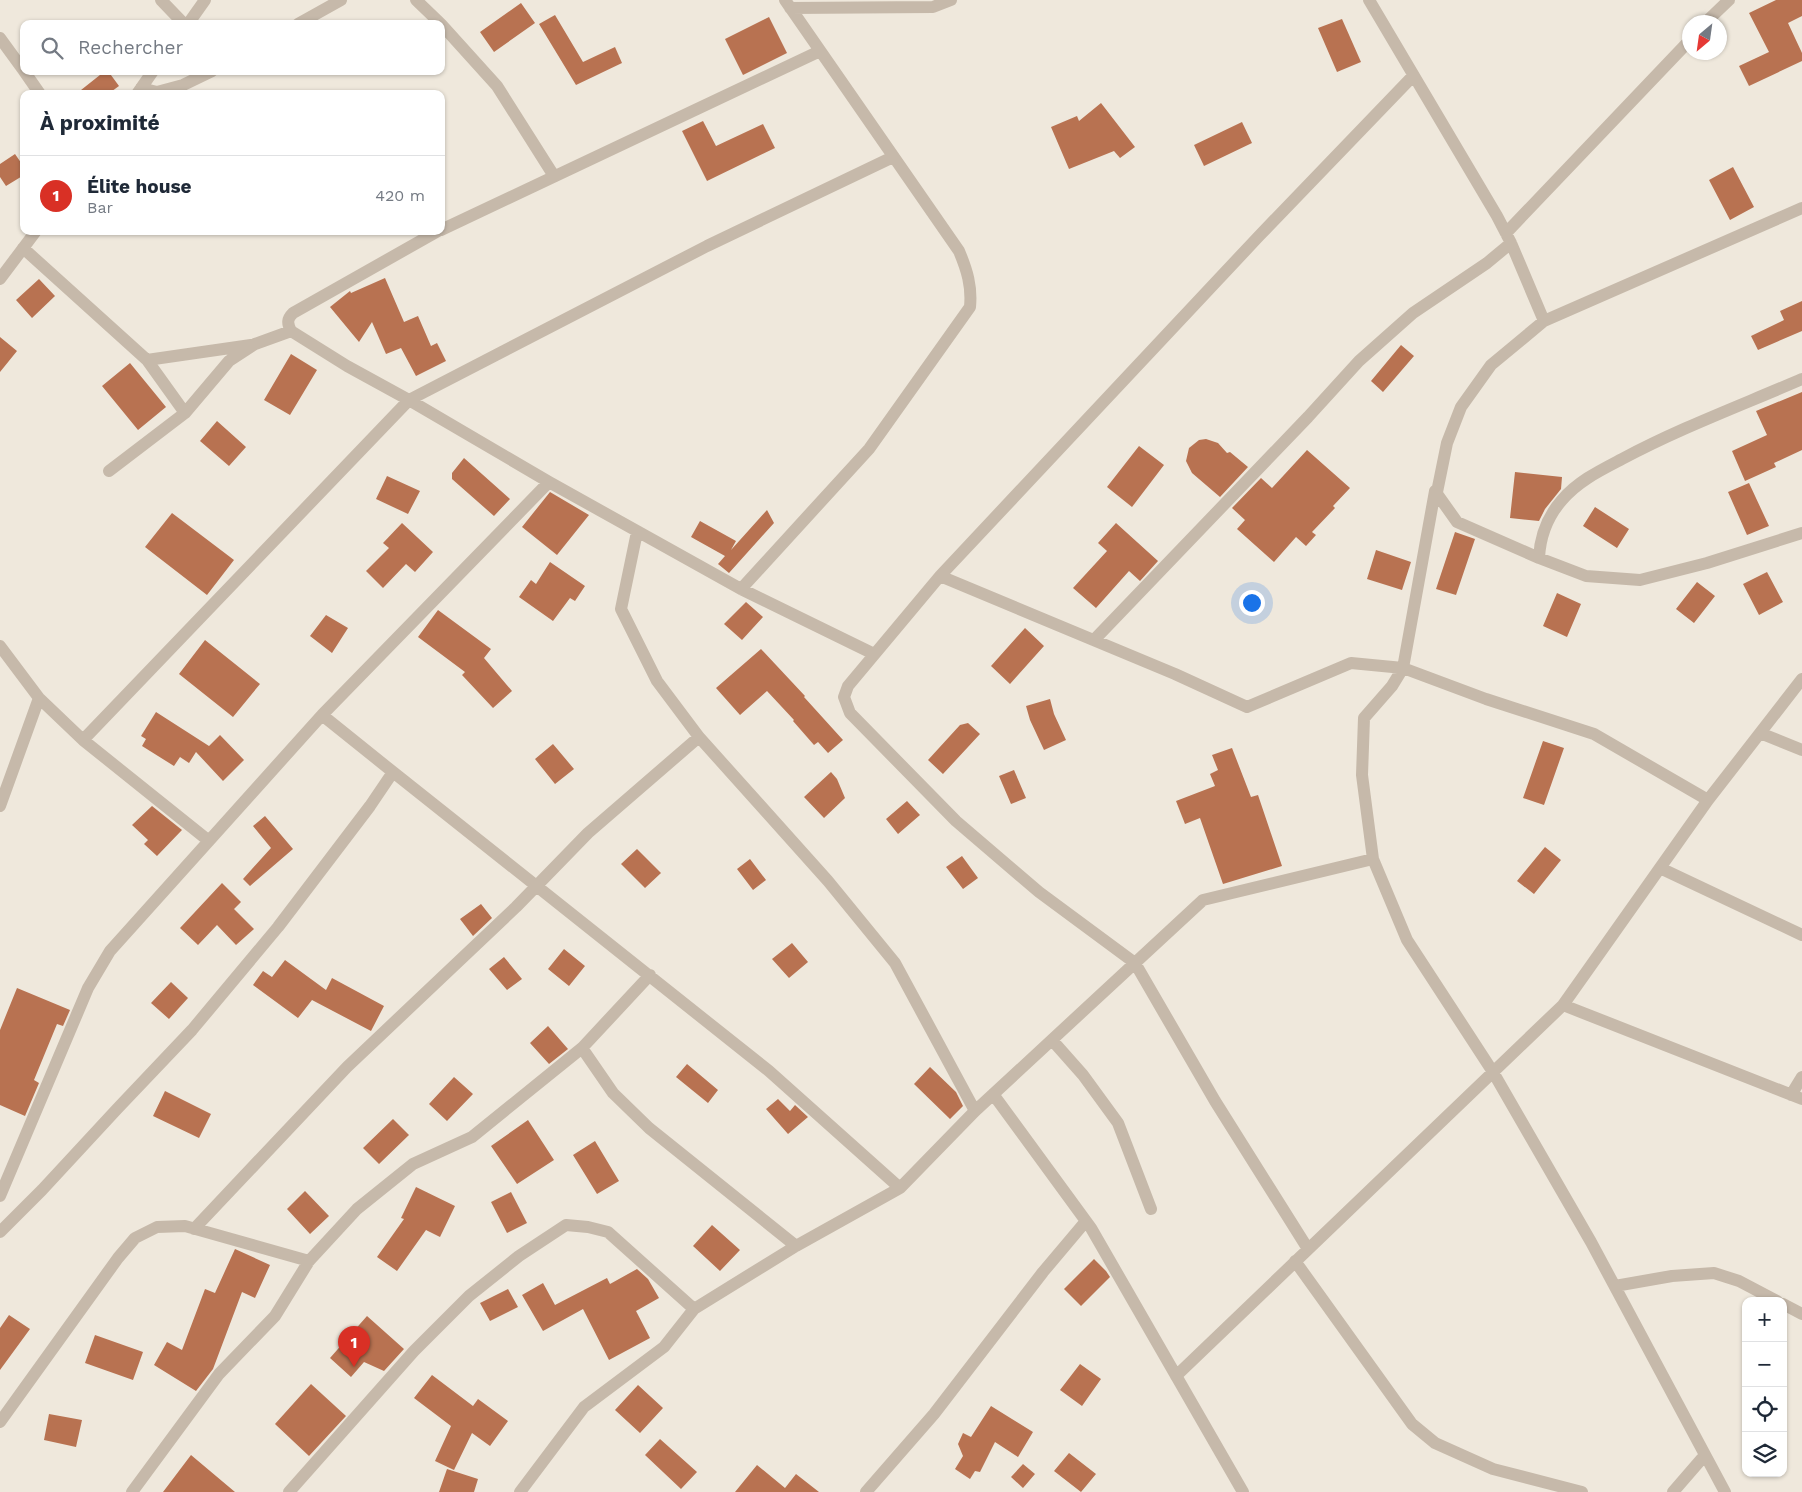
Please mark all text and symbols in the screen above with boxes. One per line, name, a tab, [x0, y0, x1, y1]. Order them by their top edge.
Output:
north arrow	[1682, 15, 1727, 60]
search box	[20, 20, 445, 75]
icon: search	[38, 34, 66, 62]
text: Rechercher	[78, 36, 183, 59]
text: À proximité	[40, 110, 160, 135]
text: Élite house	[87, 175, 191, 198]
text: 1	[53, 186, 59, 205]
text: 420 m	[375, 186, 425, 205]
text: Bar	[87, 198, 113, 217]
your location	[1239, 590, 1265, 616]
map controls	[1742, 1297, 1787, 1477]
button: +	[1742, 1297, 1787, 1342]
pin: 1	[338, 1326, 370, 1367]
button: −	[1742, 1342, 1787, 1387]
button: locate	[1742, 1387, 1787, 1432]
button: layers	[1742, 1432, 1787, 1477]

